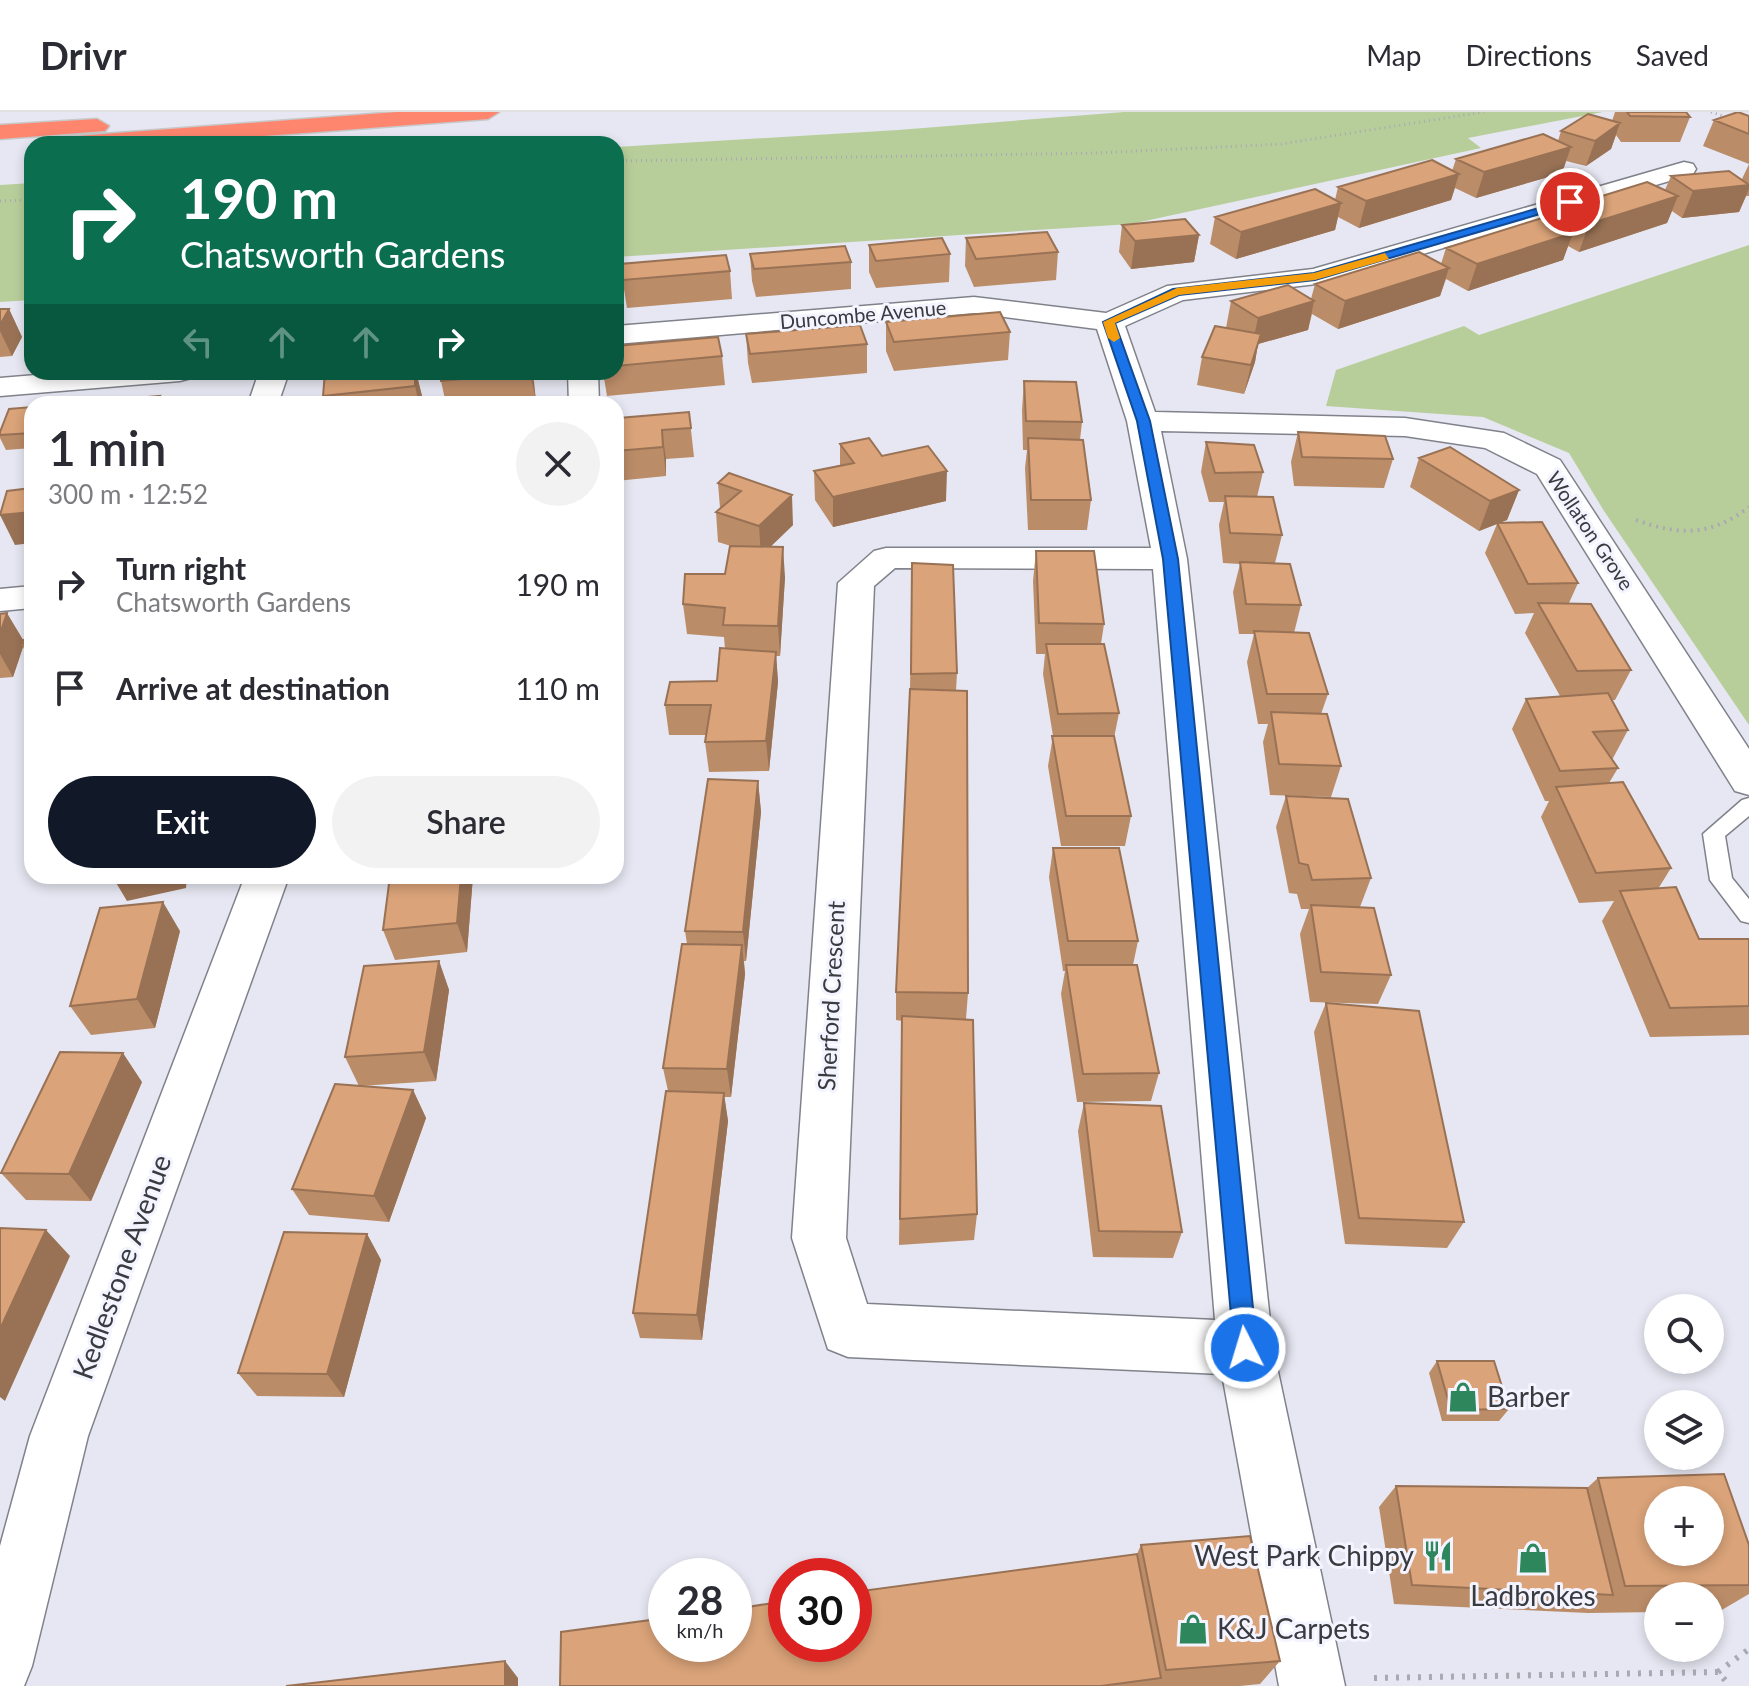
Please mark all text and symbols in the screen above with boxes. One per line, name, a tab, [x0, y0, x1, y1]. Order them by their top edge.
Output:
text: Drivr	[40, 32, 127, 78]
text: Map	[1366, 38, 1421, 72]
text: Directions	[1465, 38, 1592, 72]
text: Saved	[1636, 38, 1709, 72]
text: 190 m	[180, 164, 338, 231]
icon: right	[48, 168, 152, 272]
pin	[1536, 168, 1604, 236]
icon: arrive	[1548, 180, 1592, 224]
text: Chatsworth Gardens	[180, 232, 505, 276]
street label: Duncombe Avenue	[779, 295, 947, 333]
icon: left	[176, 320, 220, 364]
icon: ahead	[260, 320, 304, 364]
icon: ahead	[344, 320, 388, 364]
icon: right	[428, 320, 472, 364]
text: 1 min	[48, 419, 166, 476]
button: close	[516, 422, 600, 506]
street label: Wollaton Grove	[1542, 467, 1639, 594]
text: 300 m · 12:52	[48, 478, 208, 510]
text: Turn right	[116, 550, 246, 586]
icon: right	[48, 562, 92, 606]
text: 190 m	[515, 566, 600, 602]
text: Chatsworth Gardens	[116, 586, 351, 618]
icon: arrive	[48, 666, 92, 710]
text: Arrive at destination	[116, 670, 390, 706]
text: 110 m	[515, 670, 600, 706]
button: Exit	[48, 776, 316, 868]
button: Share	[332, 776, 600, 868]
street label: Sherford Crescent	[811, 900, 850, 1092]
street label: Kedlestone Avenue	[65, 1150, 178, 1384]
map controls	[1644, 1294, 1724, 1662]
button: search	[1644, 1294, 1724, 1374]
position arrow	[1203, 1306, 1287, 1390]
place label: Barber	[1487, 1379, 1570, 1413]
shop icon: Barber	[1446, 1380, 1480, 1414]
button: layers	[1644, 1390, 1724, 1470]
button: +	[1644, 1486, 1724, 1566]
place label: West Park Chippy	[1194, 1538, 1415, 1572]
restaurant icon: West Park Chippy	[1421, 1539, 1455, 1573]
shop icon: Ladbrokes	[1516, 1541, 1550, 1575]
speed limit sign: 30	[768, 1558, 872, 1662]
text: 28	[677, 1576, 723, 1624]
place label: Ladbrokes	[1470, 1578, 1596, 1612]
button: −	[1644, 1582, 1724, 1662]
place label: K&J Carpets	[1217, 1611, 1370, 1645]
shop icon: K&J Carpets	[1176, 1612, 1210, 1646]
text: km/h	[677, 1618, 723, 1642]

